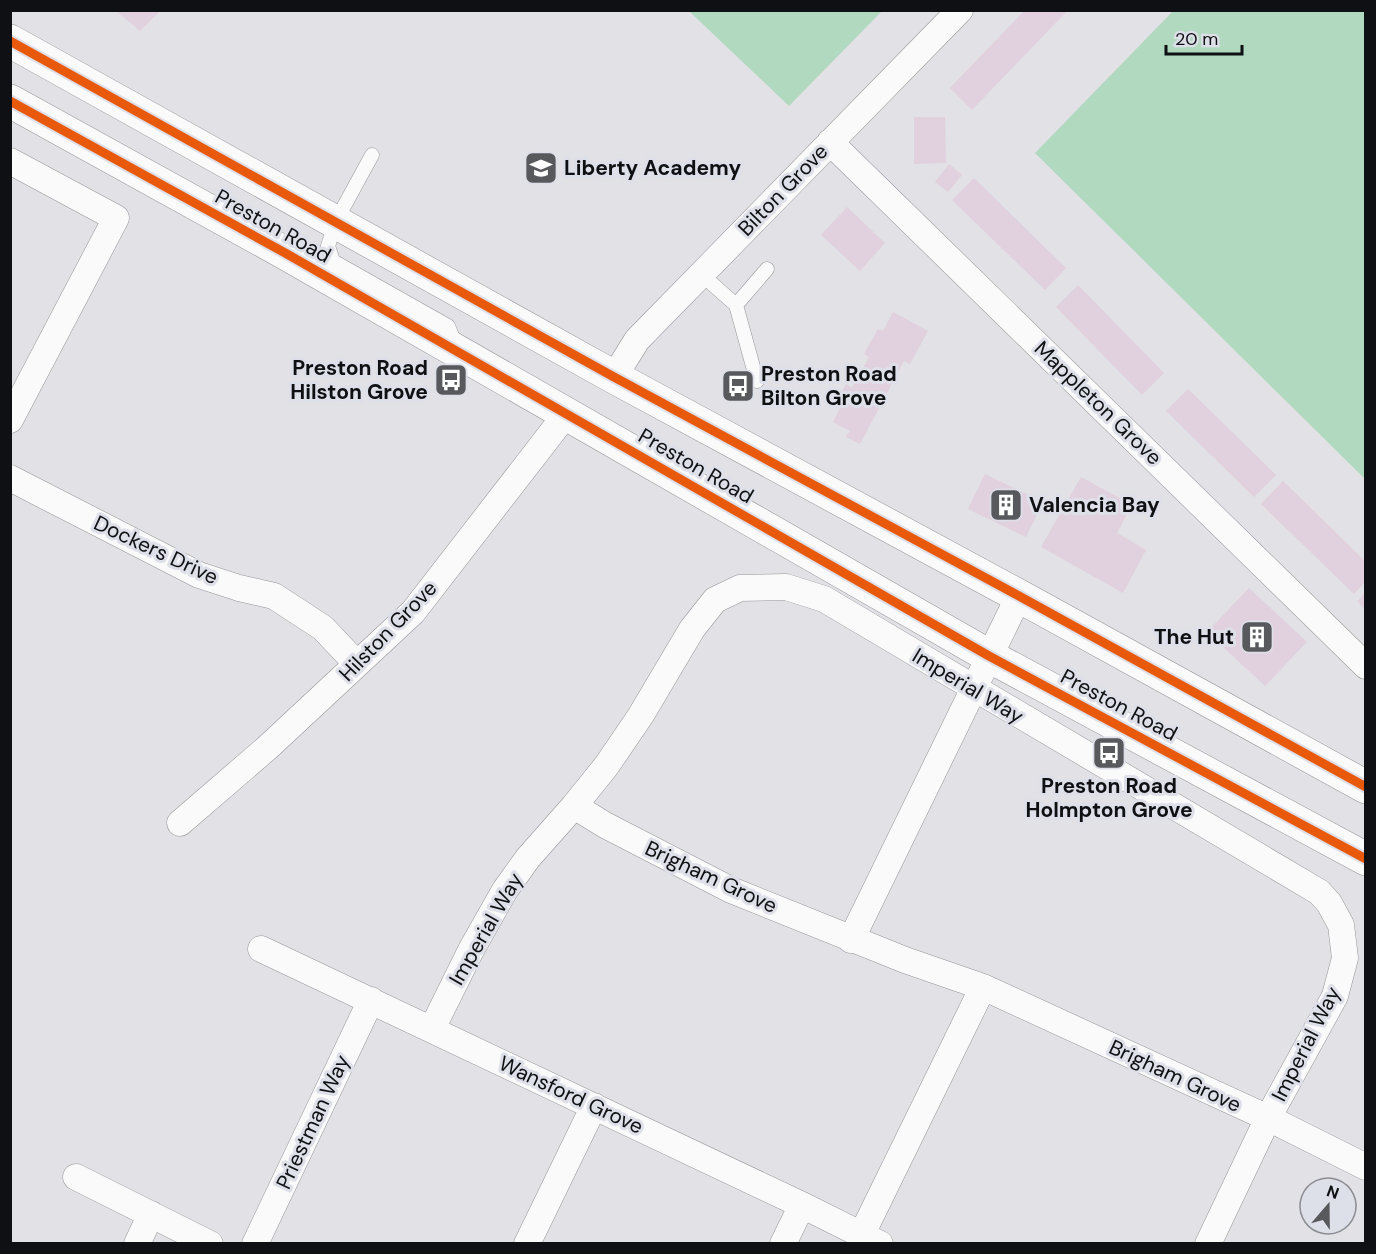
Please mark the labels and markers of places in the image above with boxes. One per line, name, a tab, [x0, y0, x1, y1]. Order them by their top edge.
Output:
school or university icon: Liberty Academy	[523, 150, 559, 186]
place label: Liberty Academy	[564, 154, 741, 182]
place label: Preston Road Hilston Grove	[290, 354, 428, 406]
place label: Preston Road Bilton Grove	[761, 360, 897, 412]
bus stop icon: Preston Road Hilston Grove	[433, 362, 469, 398]
bus stop icon: Preston Road Bilton Grove	[720, 368, 756, 404]
building icon: Valencia Bay	[988, 487, 1024, 523]
place label: Valencia Bay	[1029, 491, 1160, 519]
building icon: The Hut	[1239, 619, 1275, 655]
place label: The Hut	[1154, 623, 1234, 651]
bus stop icon: Preston Road Holmpton Grove	[1091, 735, 1127, 771]
place label: Preston Road Holmpton Grove	[1025, 772, 1193, 824]

